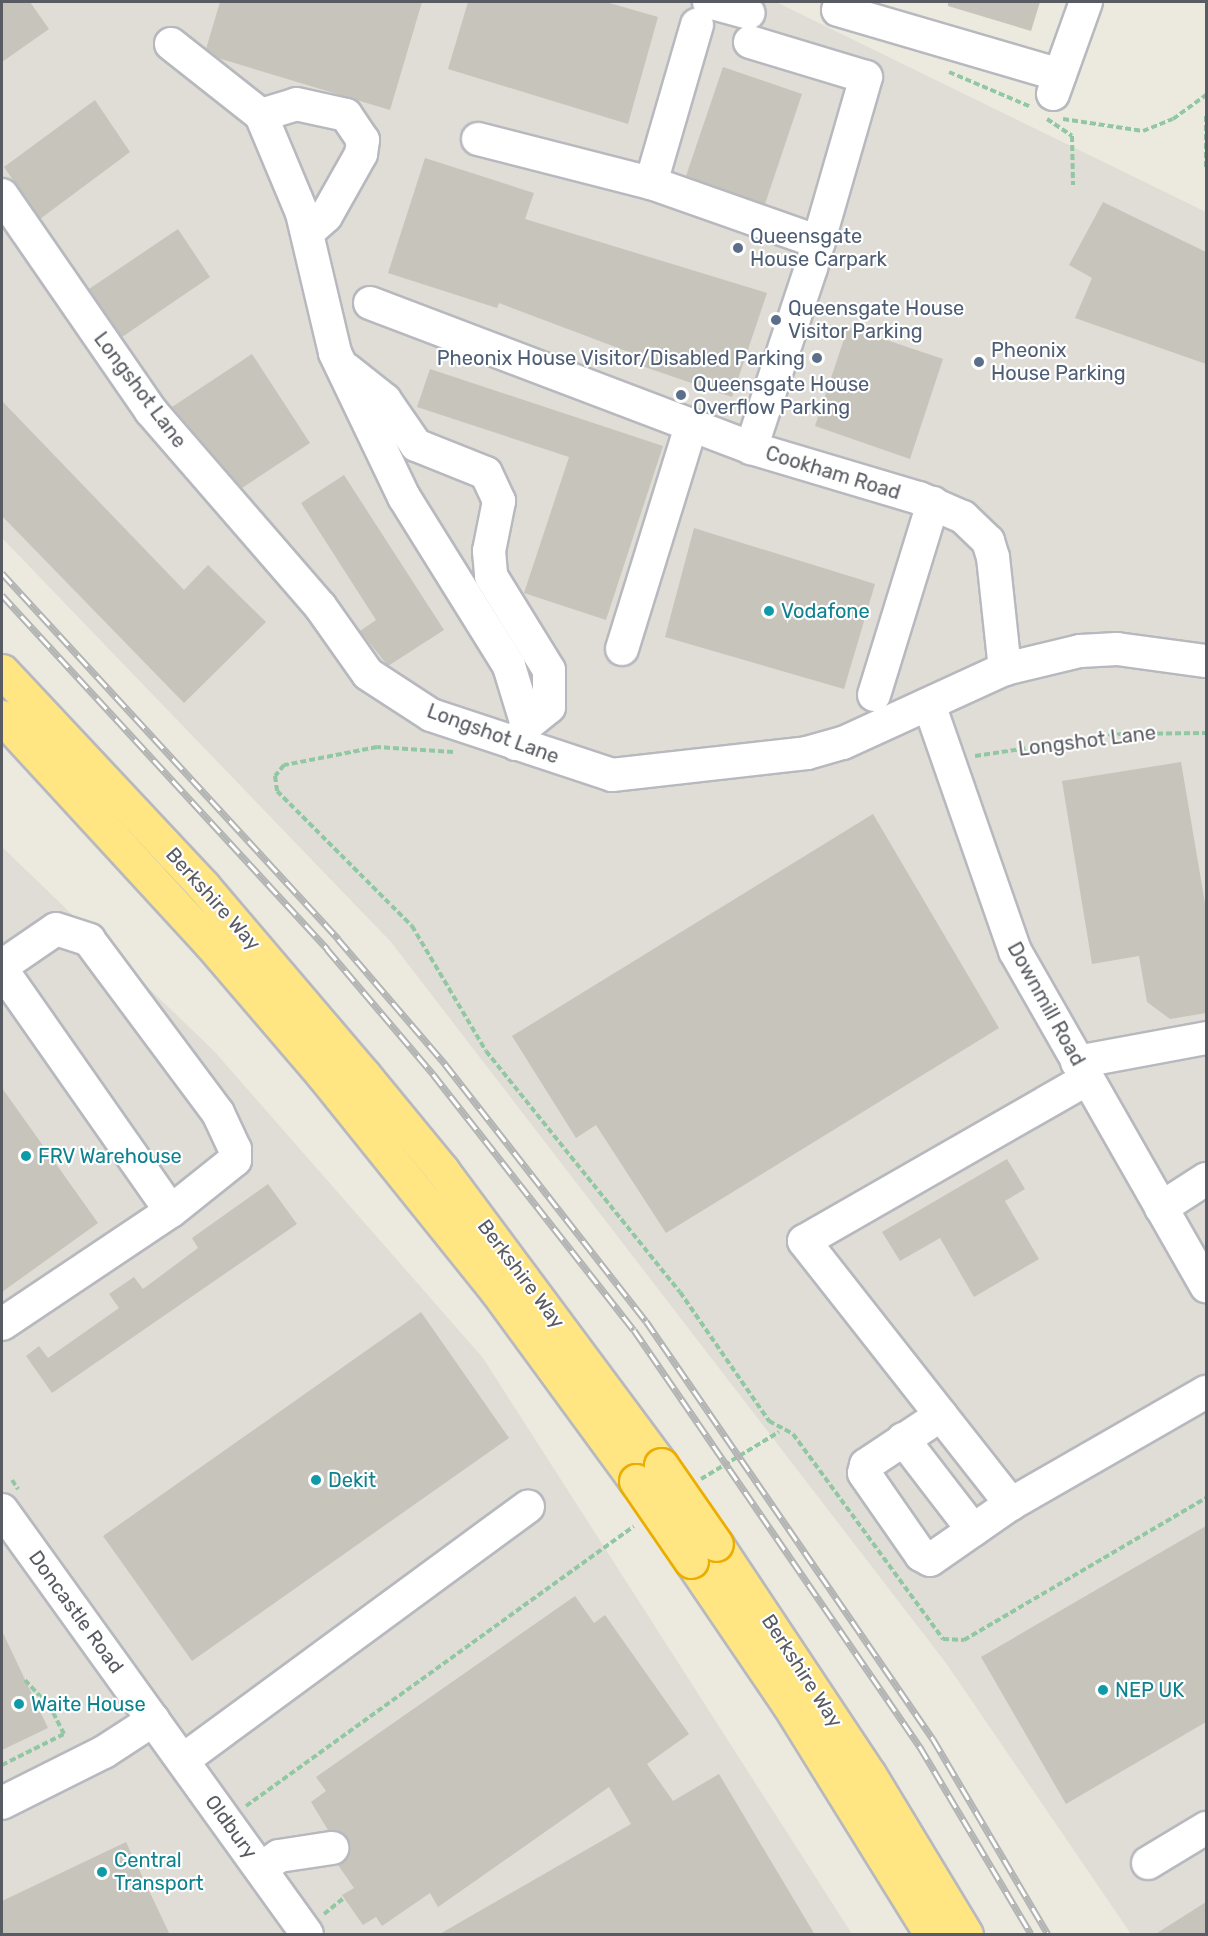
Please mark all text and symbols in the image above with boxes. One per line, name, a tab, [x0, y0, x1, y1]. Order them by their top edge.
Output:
place label: Queensgate House Carpark	[750, 225, 887, 272]
marker: Queensgate House Carpark	[731, 241, 745, 255]
place label: Queensgate House Visitor Parking	[788, 296, 964, 343]
marker: Queensgate House Visitor Parking	[769, 313, 783, 327]
street label: Longshot Lane	[89, 327, 191, 453]
place label: Pheonix House Parking	[991, 338, 1126, 385]
place label: Pheonix House Visitor/Disabled Parking	[436, 346, 805, 370]
marker: Pheonix House Visitor/Disabled Parking	[810, 351, 824, 365]
marker: Pheonix House Parking	[972, 355, 986, 369]
place label: Queensgate House Overflow Parking	[693, 372, 869, 419]
marker: Queensgate House Overflow Parking	[674, 388, 688, 402]
street label: Cookham Road	[763, 441, 903, 505]
place label: Vodafone	[781, 599, 870, 623]
marker: Vodafone	[762, 604, 776, 618]
street label: Longshot Lane	[424, 699, 562, 769]
street label: Longshot Lane	[1017, 721, 1157, 761]
street label: Berkshire Way	[160, 843, 266, 955]
street label: Downmill Road	[1002, 938, 1090, 1070]
place label: FRV Warehouse	[38, 1144, 183, 1168]
marker: FRV Warehouse	[19, 1149, 33, 1163]
street label: Berkshire Way	[472, 1215, 570, 1333]
place label: Dekit	[328, 1468, 376, 1492]
marker: Dekit	[309, 1473, 323, 1487]
street label: Doncastle Road	[23, 1546, 129, 1678]
street label: Berkshire Way	[756, 1610, 848, 1732]
place label: NEP UK	[1115, 1678, 1185, 1702]
marker: NEP UK	[1096, 1683, 1110, 1697]
place label: Waite House	[31, 1692, 146, 1716]
marker: Waite House	[12, 1697, 26, 1711]
street label: Oldbury	[200, 1790, 262, 1864]
place label: Central Transport	[114, 1848, 204, 1895]
marker: Central Transport	[95, 1865, 109, 1879]

